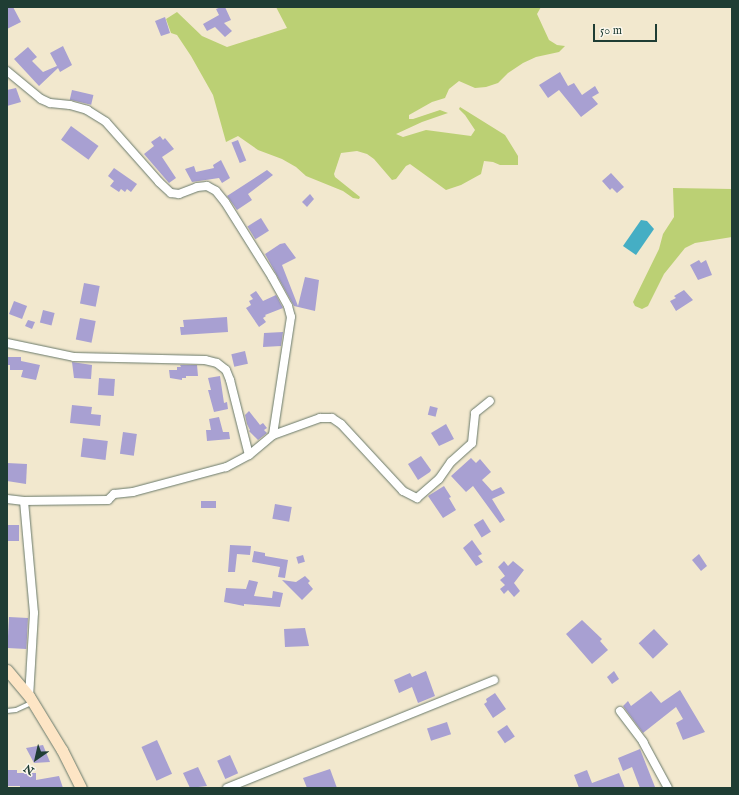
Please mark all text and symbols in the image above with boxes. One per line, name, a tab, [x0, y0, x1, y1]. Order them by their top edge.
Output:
scale bar	[595, 16, 659, 42]
text: 50 m	[600, 23, 622, 38]
north arrow	[16, 739, 56, 779]
text: N	[21, 760, 37, 777]

